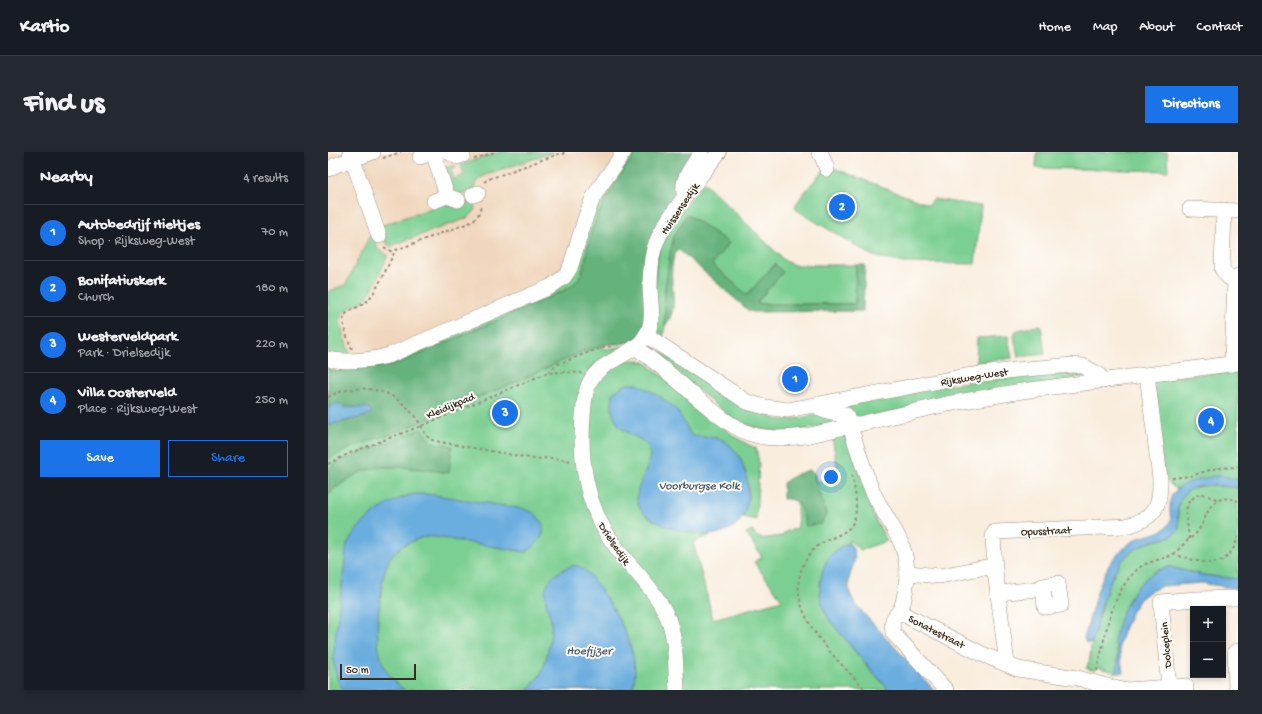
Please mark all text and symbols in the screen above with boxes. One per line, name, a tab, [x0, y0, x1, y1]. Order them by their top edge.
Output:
text: Kartio	[20, 16, 69, 39]
text: Home	[1039, 19, 1071, 36]
text: Map	[1093, 19, 1117, 36]
text: About	[1139, 19, 1175, 36]
text: Contact	[1197, 19, 1242, 36]
button: Directions	[1145, 86, 1238, 123]
text: Find us	[24, 88, 104, 121]
text: Nearby	[40, 168, 93, 188]
text: 4 results	[244, 171, 288, 186]
street label: Huissensedijk	[659, 180, 703, 237]
pin: 2	[829, 192, 855, 222]
text: Autobedrijf Hieltjes	[78, 216, 200, 234]
text: 1	[50, 225, 56, 240]
text: 70 m	[262, 225, 288, 240]
text: Shop · Rijksweg-West	[78, 234, 195, 249]
text: Bonifatiuskerk	[78, 272, 165, 290]
text: 2	[50, 281, 56, 296]
text: 180 m	[256, 281, 288, 296]
text: Church	[78, 290, 114, 305]
text: Westerveldpark	[78, 328, 177, 346]
text: 3	[50, 337, 56, 352]
text: 220 m	[256, 337, 288, 352]
text: Park · Drielsedijk	[78, 346, 170, 361]
pin: 1	[782, 364, 808, 394]
street label: Rijksweg-West	[940, 367, 1010, 389]
text: Villa Oosterveld	[78, 384, 176, 402]
street label: Kleidijkpad	[425, 391, 478, 422]
text: 4	[50, 393, 56, 408]
text: 250 m	[255, 393, 288, 408]
pin: 3	[492, 398, 518, 428]
text: Place · Rijksweg-West	[78, 402, 197, 417]
pin: 4	[1198, 406, 1224, 436]
button: Save	[40, 440, 160, 477]
button: Share	[168, 440, 288, 477]
your location	[821, 467, 841, 487]
water label: Voorburgse Kolk	[659, 480, 741, 494]
street label: Drielsedijk	[594, 520, 632, 568]
street label: Opusstraat	[1021, 525, 1073, 539]
map controls	[1190, 606, 1226, 678]
button: +	[1190, 606, 1226, 642]
street label: Sonatestraat	[906, 613, 968, 653]
street label: Dolceplein	[1159, 621, 1175, 669]
button: −	[1190, 642, 1226, 678]
water label: Hoefijzer	[567, 645, 614, 659]
scale bar	[340, 662, 416, 681]
text: 50 m	[346, 665, 368, 677]

